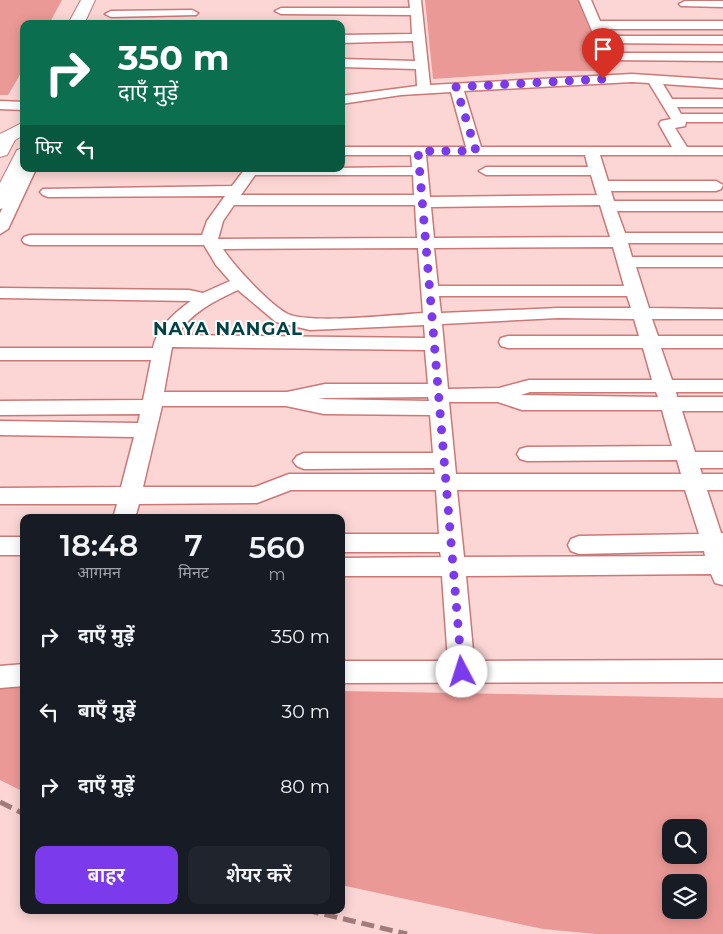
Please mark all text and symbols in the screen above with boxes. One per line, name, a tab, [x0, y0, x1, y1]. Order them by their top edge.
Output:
pin	[582, 28, 624, 79]
icon: arrive	[589, 35, 617, 63]
text: 350 m	[118, 36, 230, 79]
icon: right	[35, 40, 100, 105]
text: दाएँ मुड़ें	[118, 79, 178, 106]
icon: left	[72, 135, 100, 163]
text: फिर	[35, 136, 62, 159]
district label: NAYA NANGAL	[153, 318, 303, 340]
text: 18:48	[60, 527, 138, 564]
text: 7	[184, 527, 203, 564]
text: 560	[249, 529, 305, 566]
text: आगमन	[77, 563, 121, 582]
text: मिनट	[178, 563, 209, 582]
text: m	[268, 565, 285, 584]
icon: right	[35, 623, 63, 651]
text: दाएँ मुड़ें	[78, 624, 134, 647]
text: 350 m	[271, 625, 330, 648]
position arrow	[435, 645, 487, 697]
icon: left	[35, 698, 63, 726]
text: बाएँ मुड़ें	[78, 699, 135, 722]
text: 30 m	[282, 700, 330, 723]
icon: right	[35, 773, 63, 801]
text: दाएँ मुड़ें	[78, 774, 134, 797]
text: 80 m	[280, 775, 330, 798]
map controls	[662, 819, 707, 919]
button: search	[662, 819, 707, 864]
button: बाहर	[35, 846, 178, 904]
button: शेयर करें	[188, 846, 330, 904]
button: layers	[662, 874, 707, 919]

